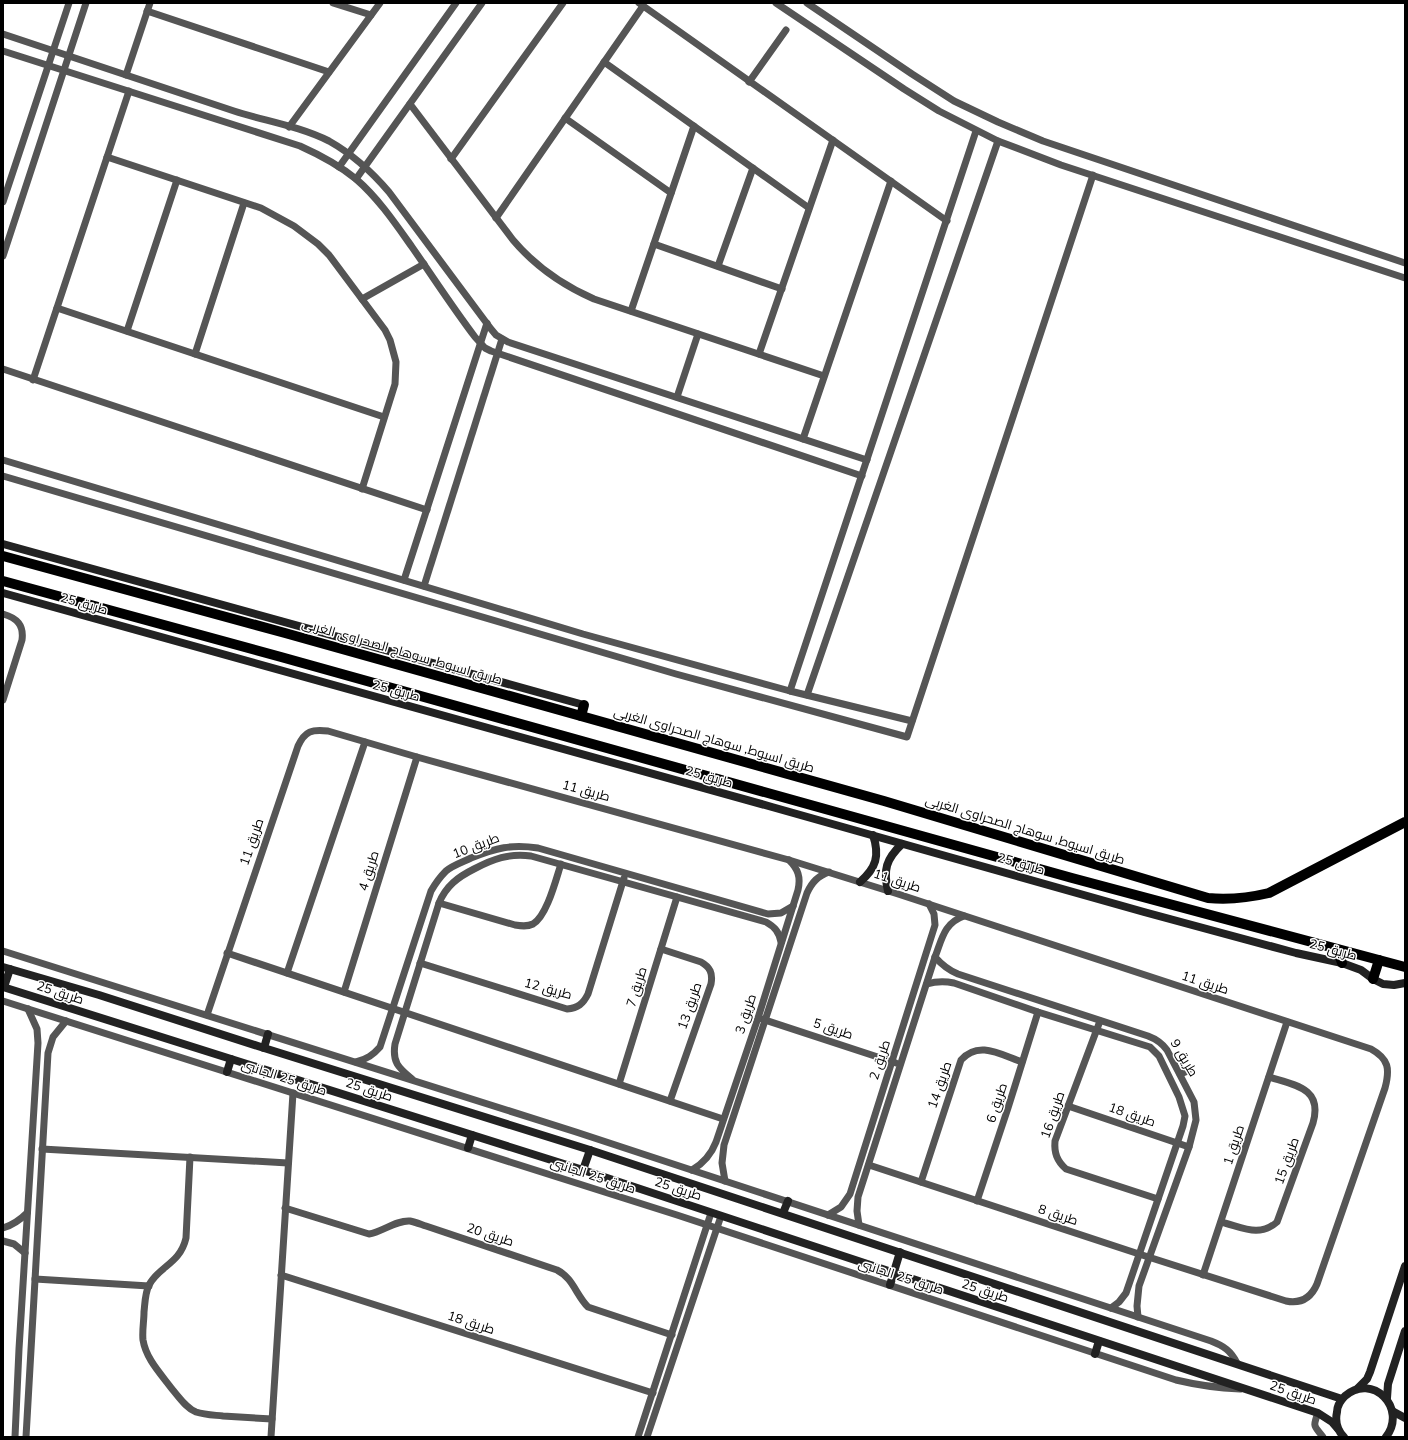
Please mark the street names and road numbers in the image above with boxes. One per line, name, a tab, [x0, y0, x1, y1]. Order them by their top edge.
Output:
street label: طريق 25	[58, 589, 110, 619]
street label: طريق اسيوط, سوهاج الصحراوى الغربى	[300, 615, 504, 689]
street label: طريق 25	[370, 676, 422, 706]
street label: طريق اسيوط, سوهاج الصحراوى الغربى	[612, 703, 816, 777]
street label: طريق 25	[683, 762, 735, 792]
street label: طريق 11	[560, 776, 612, 806]
street label: طريق اسيوط, سوهاج الصحراوى الغربى	[923, 791, 1127, 869]
street label: طريق 11	[236, 816, 268, 868]
street label: طريق 10	[450, 829, 502, 863]
street label: طريق 4	[354, 849, 384, 893]
street label: طريق 25	[995, 849, 1047, 879]
street label: طريق 11	[871, 865, 923, 897]
street label: طريق 25	[1307, 935, 1359, 965]
street label: طريق 7	[622, 965, 652, 1009]
street label: طريق 11	[1179, 967, 1231, 999]
street label: طريق 12	[522, 974, 574, 1004]
street label: طريق 25	[34, 977, 86, 1009]
street label: طريق 13	[674, 980, 706, 1032]
street label: طريق 3	[731, 992, 761, 1036]
street label: طريق 5	[811, 1014, 855, 1044]
street label: طريق 9	[1166, 1036, 1202, 1080]
street label: طريق 2	[865, 1038, 895, 1082]
street label: طريق 25 الجانبى	[239, 1056, 329, 1100]
street label: طريق 14	[924, 1059, 956, 1111]
street label: طريق 25	[343, 1074, 395, 1106]
street label: طريق 6	[982, 1081, 1012, 1125]
street label: طريق 16	[1037, 1089, 1069, 1141]
street label: طريق 18	[1106, 1099, 1158, 1131]
street label: طريق 1	[1219, 1123, 1249, 1167]
street label: طريق 15	[1270, 1135, 1304, 1187]
street label: طريق 25 الجانبى	[548, 1154, 638, 1198]
street label: طريق 25	[652, 1173, 704, 1205]
street label: طريق 8	[1036, 1200, 1080, 1230]
street label: طريق 20	[464, 1219, 516, 1251]
street label: طريق 25 الجانبى	[856, 1255, 946, 1299]
street label: طريق 25	[959, 1275, 1011, 1307]
street label: طريق 18	[445, 1307, 497, 1339]
street label: طريق 25	[1267, 1377, 1319, 1409]

